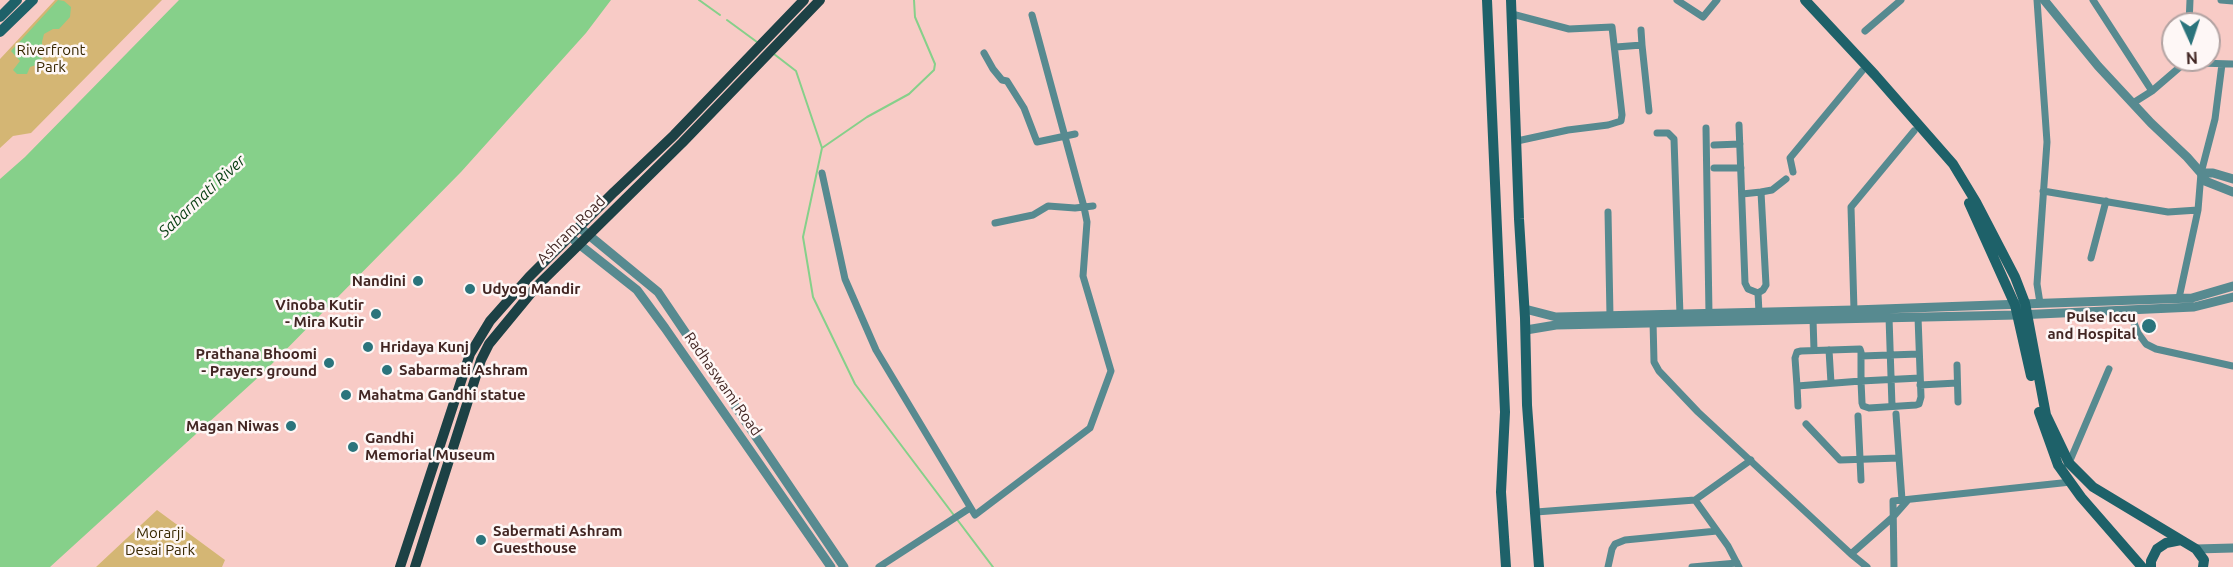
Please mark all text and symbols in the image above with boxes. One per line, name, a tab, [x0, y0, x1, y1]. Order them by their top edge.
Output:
north arrow	[2161, 12, 2221, 72]
park label: Riverfront Park	[17, 41, 85, 76]
text: N	[2185, 49, 2198, 67]
water label: Sabarmati River	[155, 151, 249, 241]
street label: Ashram Road	[533, 192, 609, 268]
place label: Nandini	[352, 272, 406, 290]
marker: Nandini	[411, 274, 425, 288]
place label: Udyog Mandir	[482, 280, 580, 298]
marker: Udyog Mandir	[463, 282, 477, 296]
place label: Vinoba Kutir - Mira Kutir	[275, 296, 364, 331]
marker: Vinoba Kutir - Mira Kutir	[369, 307, 383, 321]
place label: Pulse Iccu and Hospital	[2047, 308, 2136, 343]
marker: Pulse Iccu and Hospital	[2140, 317, 2158, 335]
street label: Radhaswami Road	[680, 329, 766, 439]
place label: Hridaya Kunj	[380, 338, 469, 356]
marker: Hridaya Kunj	[361, 340, 375, 354]
place label: Prathana Bhoomi - Prayers ground	[196, 345, 317, 380]
marker: Prathana Bhoomi - Prayers ground	[322, 356, 336, 370]
place label: Sabarmati Ashram	[399, 361, 528, 379]
marker: Sabarmati Ashram	[380, 363, 394, 377]
place label: Mahatma Gandhi statue	[358, 386, 526, 404]
marker: Mahatma Gandhi statue	[339, 388, 353, 402]
place label: Magan Niwas	[186, 417, 279, 435]
marker: Magan Niwas	[284, 419, 298, 433]
place label: Gandhi Memorial Museum	[365, 429, 495, 464]
marker: Gandhi Memorial Museum	[346, 440, 360, 454]
place label: Sabermati Ashram Guesthouse	[493, 522, 623, 557]
park label: Morarji Desai Park	[125, 524, 195, 559]
marker: Sabermati Ashram Guesthouse	[474, 533, 488, 547]

